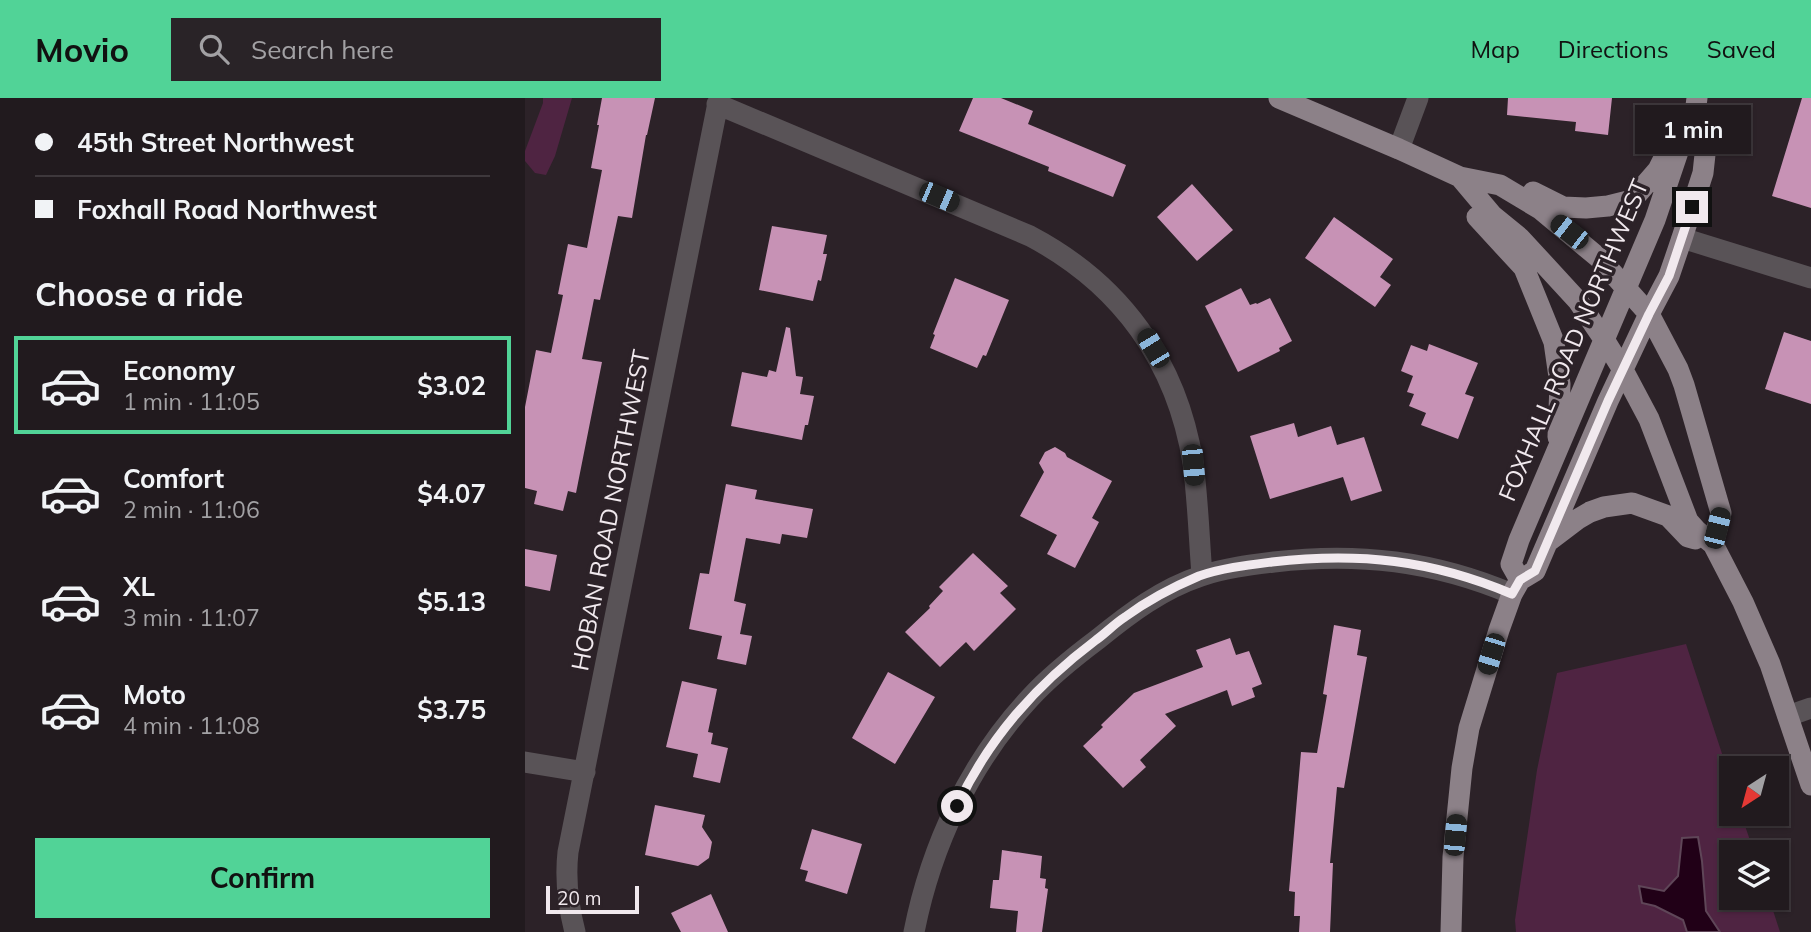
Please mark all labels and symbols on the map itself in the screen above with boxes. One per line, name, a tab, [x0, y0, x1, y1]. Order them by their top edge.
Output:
callout: 1 min	[1634, 105, 1750, 154]
street label: FOXHALL ROAD NORTHWEST	[1491, 174, 1655, 505]
car	[916, 179, 963, 215]
route end	[1676, 191, 1708, 223]
car	[1546, 211, 1593, 253]
car	[1134, 325, 1173, 371]
street label: HOBAN ROAD NORTHWEST	[564, 346, 656, 673]
car	[1181, 443, 1206, 487]
car	[1702, 505, 1733, 551]
car	[1475, 631, 1508, 677]
north arrow	[1719, 756, 1789, 826]
route start	[941, 790, 973, 822]
car	[1443, 813, 1468, 857]
scale bar	[546, 883, 639, 915]

